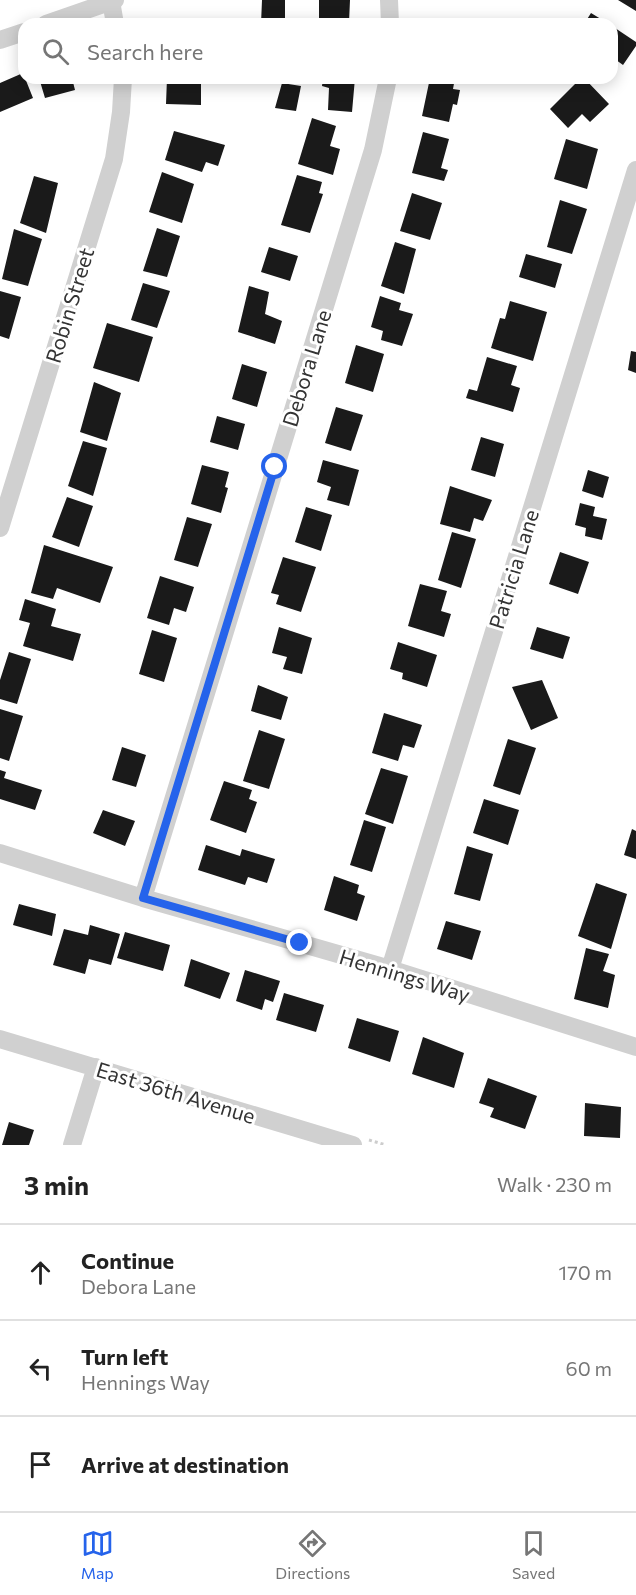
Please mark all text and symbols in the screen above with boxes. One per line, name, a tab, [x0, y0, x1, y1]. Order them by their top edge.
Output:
search box	[18, 18, 618, 84]
icon: search	[39, 35, 72, 68]
text: Search here	[87, 38, 203, 65]
street label: Robin Street	[40, 244, 98, 366]
street label: Debora Lane	[276, 307, 336, 429]
route start	[261, 453, 287, 479]
street label: Patricia Lane	[483, 506, 543, 632]
route end	[286, 929, 312, 955]
street label: Hennings Way	[337, 943, 473, 1007]
street label: East 36th Avenue	[93, 1056, 259, 1128]
text: 3 min	[24, 1169, 89, 1200]
text: Walk · 230 m	[497, 1172, 612, 1196]
text: Continue	[81, 1247, 174, 1274]
icon: ahead	[24, 1256, 57, 1289]
text: 170 m	[559, 1260, 612, 1284]
text: Debora Lane	[81, 1274, 196, 1298]
text: Turn left	[81, 1343, 168, 1370]
icon: left	[24, 1352, 57, 1385]
text: 60 m	[566, 1356, 612, 1380]
text: Hennings Way	[81, 1370, 210, 1394]
icon: arrive	[24, 1448, 57, 1481]
text: Arrive at destination	[81, 1451, 289, 1478]
tab: Map	[81, 1527, 114, 1582]
tab: Directions	[275, 1527, 350, 1582]
tab: Saved	[512, 1527, 555, 1582]

